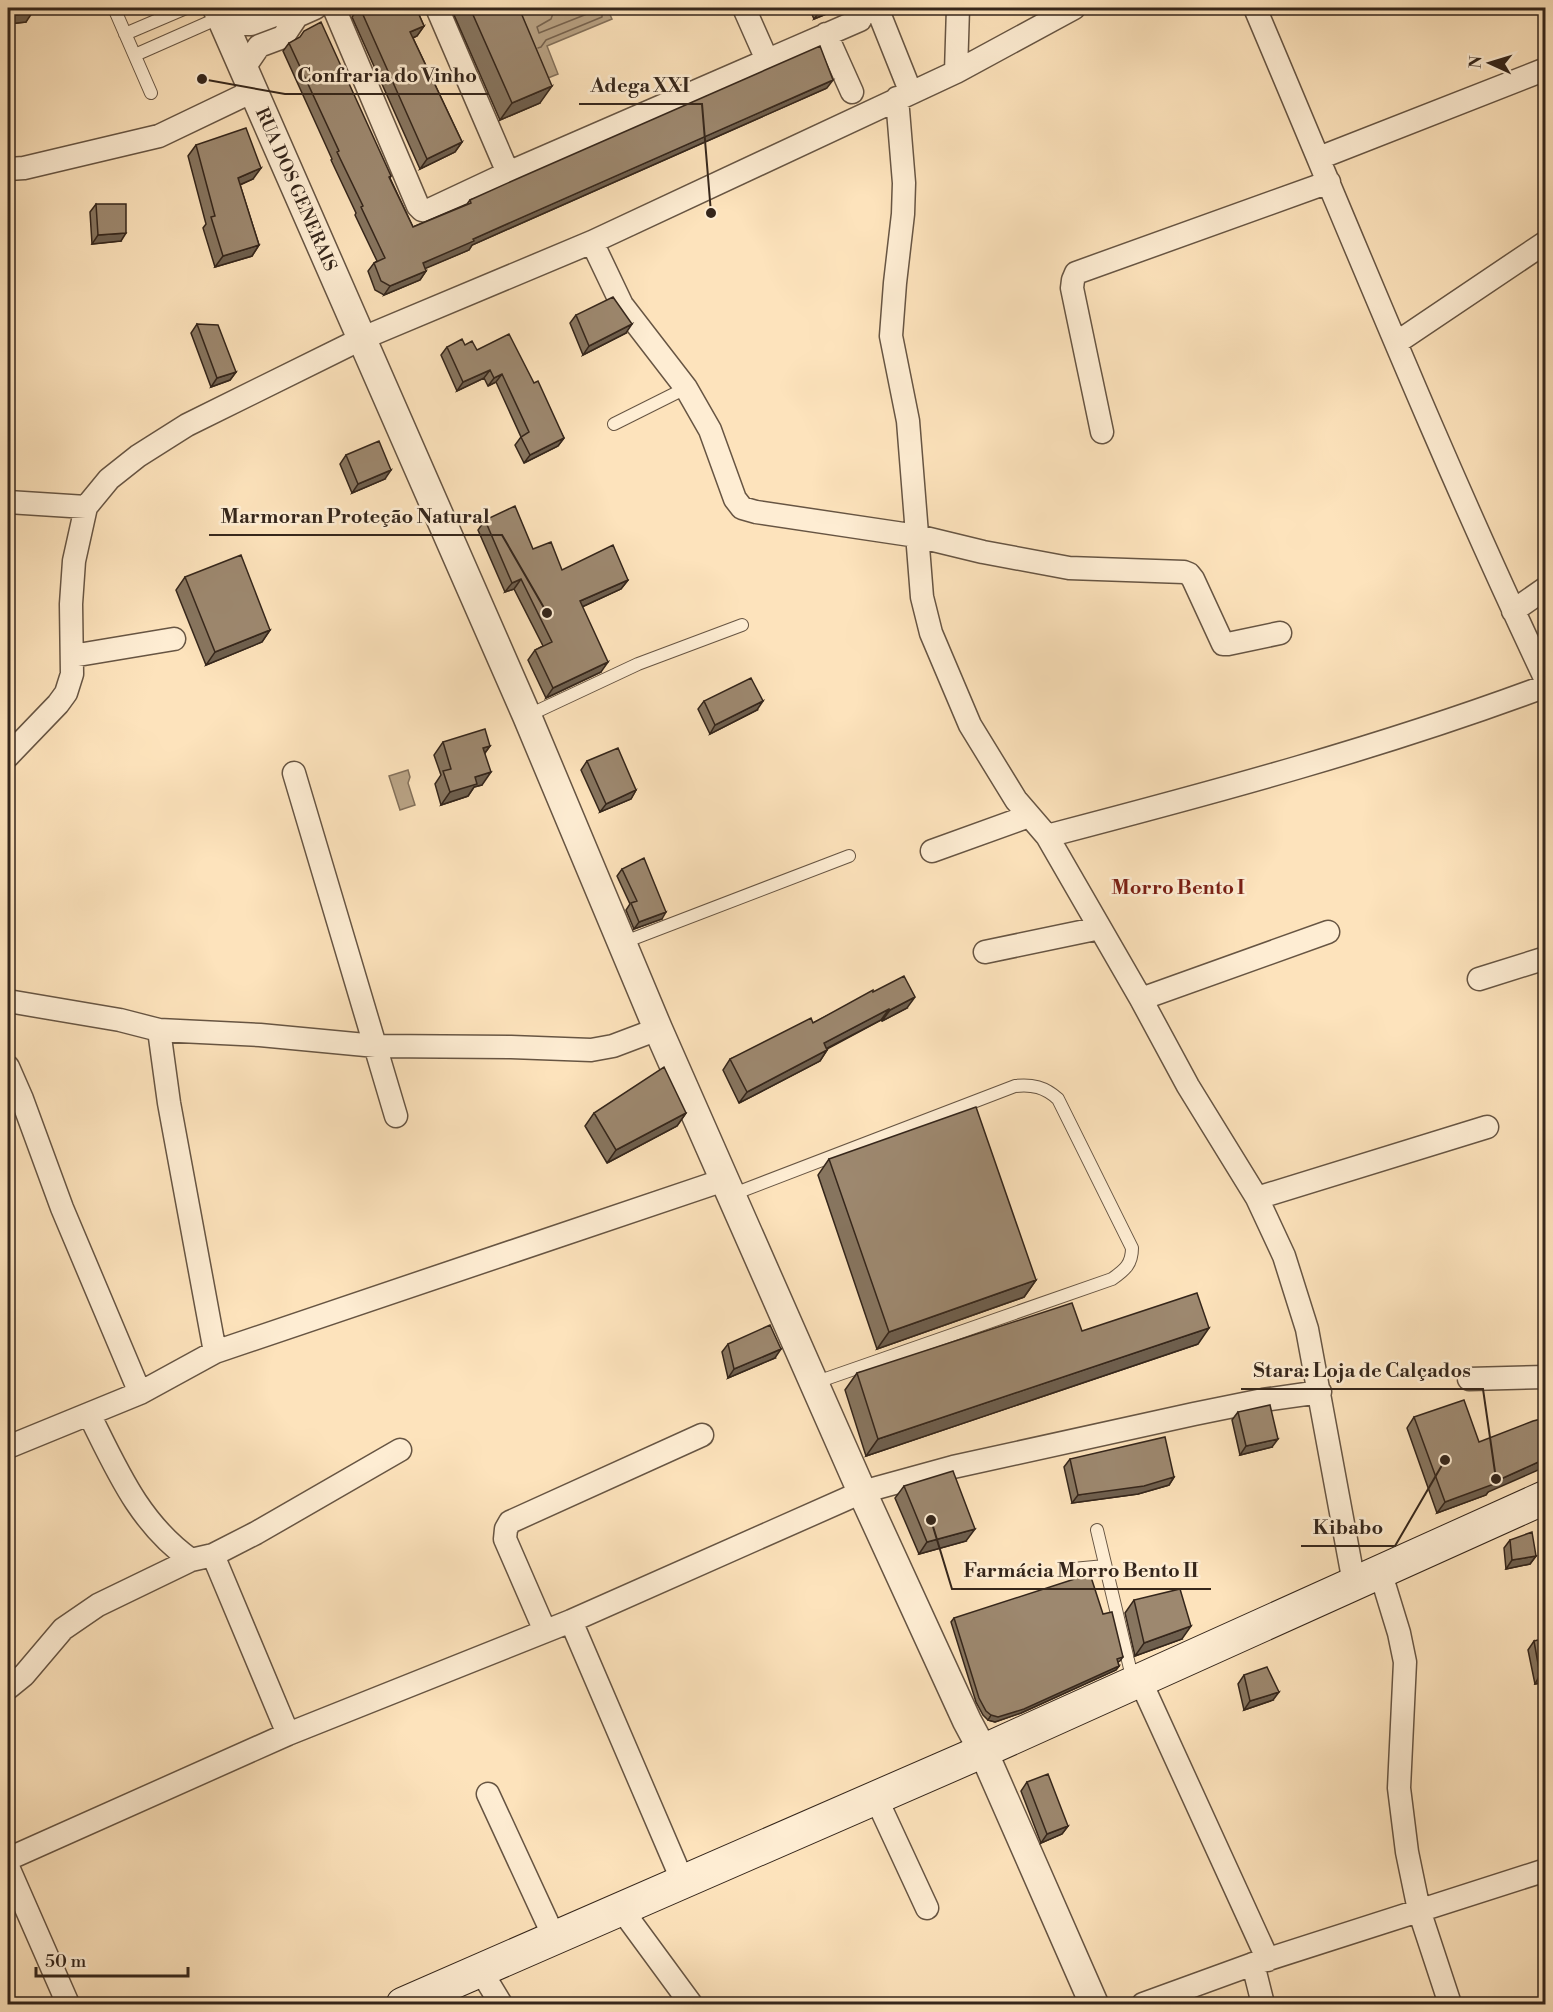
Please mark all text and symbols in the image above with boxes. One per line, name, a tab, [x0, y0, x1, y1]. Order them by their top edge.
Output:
north arrow	[1460, 33, 1520, 93]
text: N	[1466, 55, 1486, 69]
callout: Confraria do Vinho	[285, 56, 489, 94]
text: Confraria do Vinho	[297, 64, 477, 89]
callout: Adega XXI	[579, 66, 702, 104]
text: Adega XXI	[589, 74, 690, 99]
street label: RUA DOS GENERAIS	[250, 104, 342, 275]
callout: Marmoran Proteção Natural	[209, 497, 502, 535]
text: Marmoran Proteção Natural	[221, 505, 490, 530]
district label: Morro Bento I	[1111, 876, 1245, 901]
callout: Stara: Loja de Calçados	[1241, 1351, 1483, 1389]
text: Stara: Loja de Calçados	[1253, 1359, 1471, 1384]
callout: Kibabo	[1301, 1508, 1395, 1546]
text: Kibabo	[1313, 1516, 1383, 1541]
callout: Farmácia Morro Bento II	[952, 1551, 1211, 1589]
text: Farmácia Morro Bento II	[964, 1559, 1199, 1584]
scale bar	[36, 1940, 188, 1978]
text: 50 m	[45, 1950, 87, 1973]

